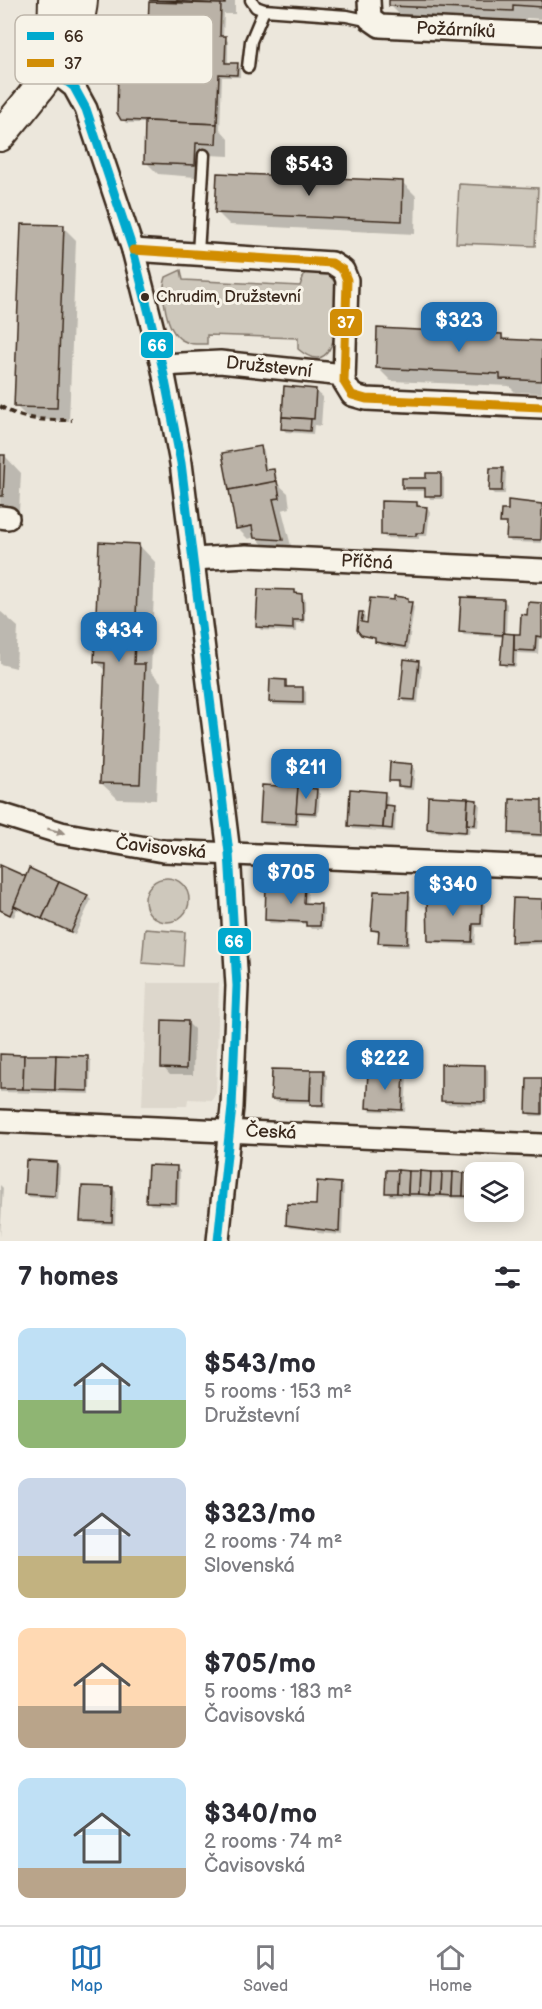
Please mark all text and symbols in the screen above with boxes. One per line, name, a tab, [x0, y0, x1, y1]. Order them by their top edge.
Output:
legend	[15, 15, 213, 84]
street label: Požárníků	[416, 17, 496, 43]
text: 66	[64, 28, 84, 47]
text: 37	[64, 55, 82, 74]
pin: $543	[273, 146, 345, 197]
text: $543	[285, 153, 333, 177]
place label: Chrudim, Družstevní	[156, 288, 301, 307]
marker: Chrudim, Družstevní	[139, 291, 151, 303]
pin: $323	[423, 302, 495, 353]
line badge: 37	[329, 308, 363, 337]
text: $323	[435, 309, 483, 333]
text: 37	[337, 314, 355, 333]
line badge: 66	[140, 331, 174, 359]
text: 66	[147, 337, 167, 356]
street label: Družstevní	[225, 352, 314, 382]
street label: Příčná	[341, 550, 393, 574]
pin: $434	[83, 612, 155, 663]
text: $434	[95, 619, 143, 643]
pin: $211	[270, 749, 342, 800]
text: $211	[285, 756, 327, 780]
one-way arrow	[47, 827, 65, 836]
street label: Čavisovská	[115, 831, 208, 863]
pin: $705	[255, 854, 327, 905]
text: $705	[267, 861, 315, 885]
pin: $340	[417, 866, 489, 917]
text: $340	[428, 873, 478, 897]
line badge: 66	[217, 927, 252, 955]
text: 66	[224, 933, 244, 952]
pin: $222	[349, 1040, 421, 1091]
text: $222	[360, 1047, 410, 1071]
street label: Česká	[245, 1118, 297, 1144]
map controls	[464, 1162, 524, 1222]
button: layers	[464, 1162, 524, 1222]
icon: filters	[491, 1261, 524, 1294]
text: 7 homes	[18, 1262, 118, 1293]
text: $543/mo	[204, 1349, 316, 1380]
icon: home	[66, 1352, 138, 1424]
text: 5 rooms · 153 m²	[204, 1380, 352, 1404]
text: Družstevní	[204, 1404, 300, 1428]
text: $323/mo	[204, 1499, 316, 1530]
icon: home	[66, 1502, 138, 1574]
text: 2 rooms · 74 m²	[204, 1530, 342, 1554]
text: Slovenská	[204, 1554, 295, 1578]
text: $705/mo	[204, 1649, 316, 1680]
icon: home	[66, 1652, 138, 1724]
text: 5 rooms · 183 m²	[204, 1680, 352, 1704]
text: Čavisovská	[204, 1704, 305, 1728]
text: $340/mo	[204, 1799, 317, 1830]
icon: home	[66, 1802, 138, 1874]
text: 2 rooms · 74 m²	[204, 1830, 342, 1854]
text: Čavisovská	[204, 1854, 305, 1878]
tab: Map	[70, 1941, 103, 1996]
tab: Saved	[243, 1941, 288, 1996]
tab: Home	[428, 1941, 472, 1996]

